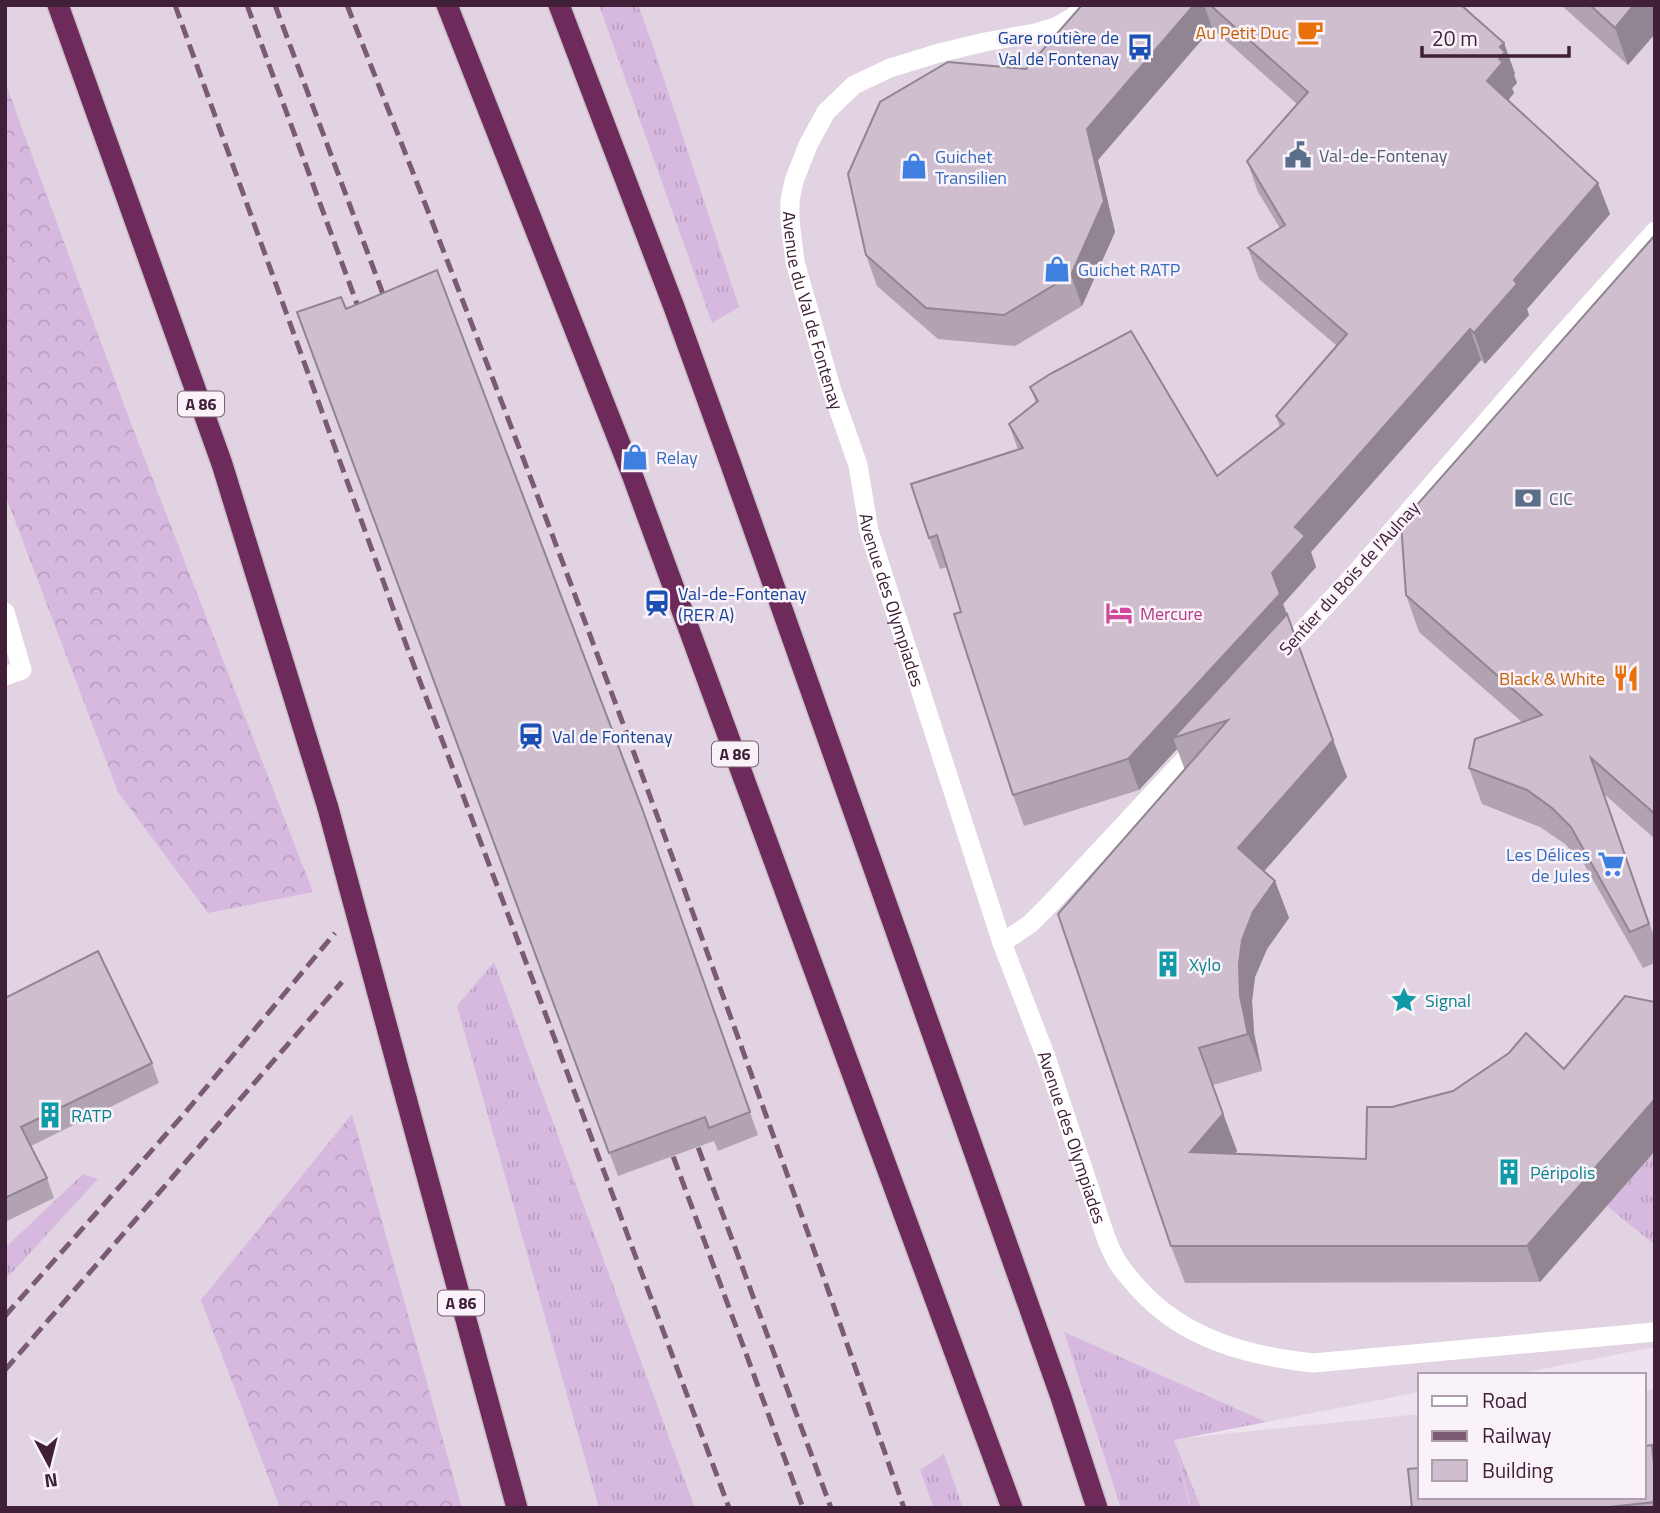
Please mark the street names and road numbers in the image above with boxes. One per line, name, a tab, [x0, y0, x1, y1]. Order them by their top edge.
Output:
street label: Avenue du Val de Fontenay	[777, 211, 851, 414]
road number: A 86	[178, 392, 224, 416]
street label: Sentier du Bois de l'Aulnay	[1272, 495, 1426, 661]
street label: Avenue des Olympiades	[853, 511, 932, 690]
road number: A 86	[712, 741, 758, 766]
street label: Avenue des Olympiades	[1031, 1047, 1114, 1227]
road number: A 86	[438, 1290, 484, 1316]

